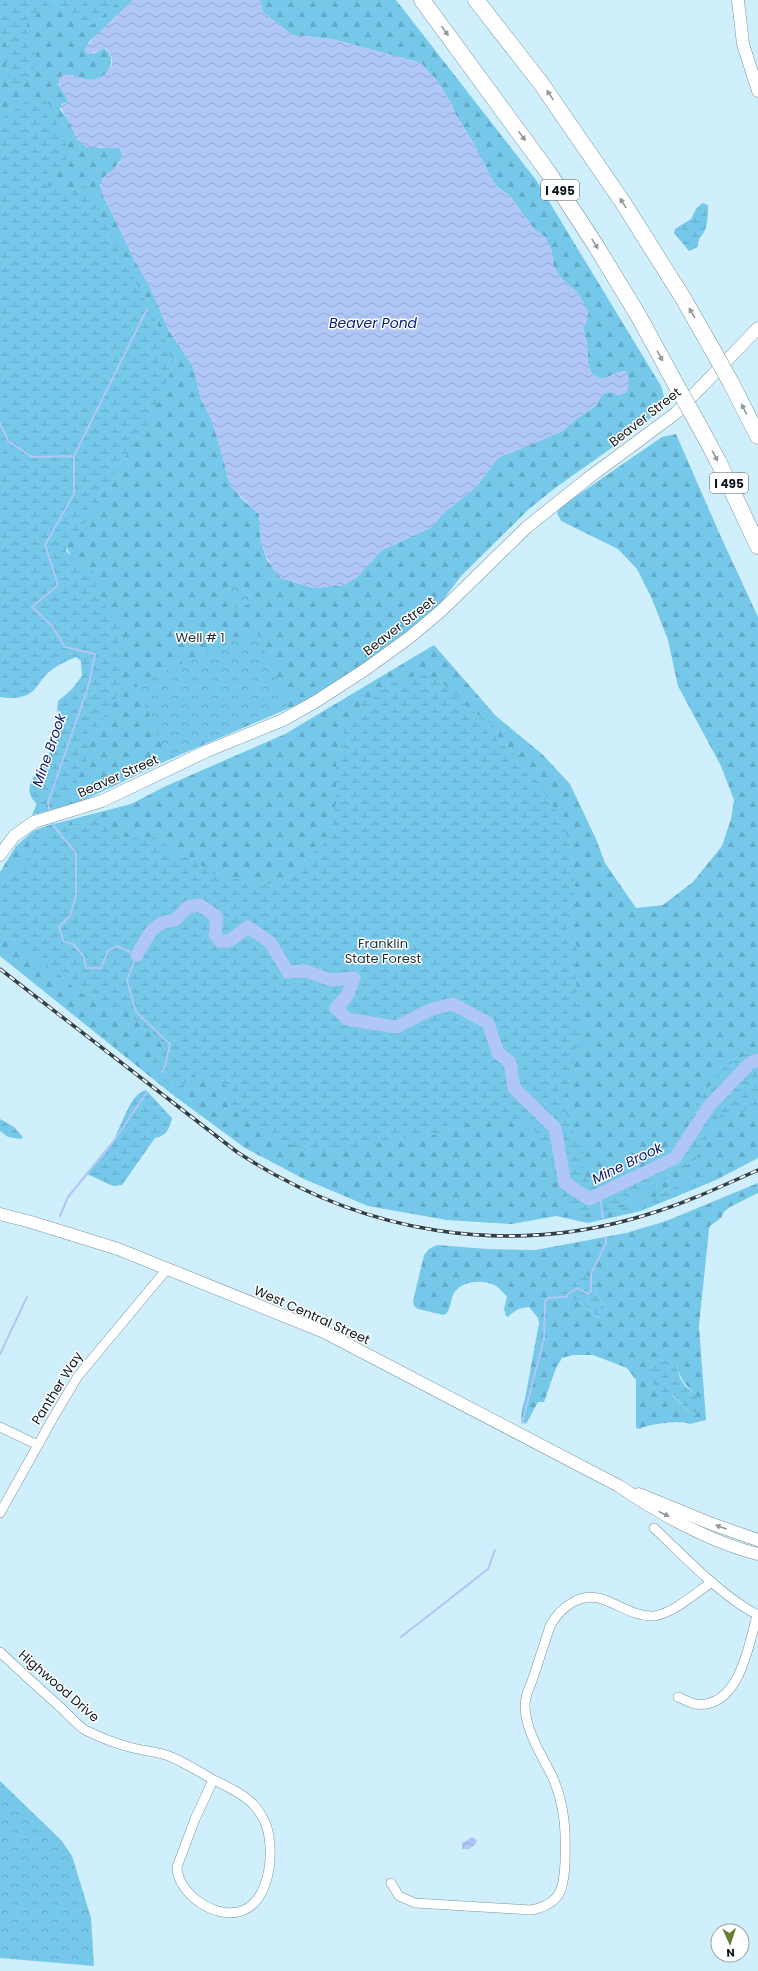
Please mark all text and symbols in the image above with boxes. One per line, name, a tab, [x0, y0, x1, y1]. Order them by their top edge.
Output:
one-way arrow	[441, 26, 449, 36]
one-way arrow	[546, 90, 554, 101]
one-way arrow	[518, 131, 526, 141]
road number: I 495	[541, 180, 579, 200]
one-way arrow	[619, 198, 627, 208]
one-way arrow	[591, 238, 598, 250]
one-way arrow	[688, 307, 695, 319]
water label: Beaver Pond	[329, 313, 418, 333]
one-way arrow	[657, 350, 664, 362]
street label: Beaver Street	[605, 383, 685, 451]
one-way arrow	[741, 404, 748, 415]
one-way arrow	[712, 450, 719, 462]
road number: I 495	[710, 473, 748, 493]
street label: Beaver Street	[359, 592, 439, 660]
park label: Well # 1	[175, 628, 225, 647]
water label: Mine Brook	[27, 710, 71, 789]
street label: Beaver Street	[75, 750, 162, 802]
park label: Franklin State Forest	[345, 934, 422, 968]
water label: Mine Brook	[588, 1137, 666, 1189]
street label: West Central Street	[251, 1281, 373, 1349]
street label: Panther Way	[27, 1347, 87, 1428]
one-way arrow	[658, 1511, 670, 1517]
one-way arrow	[715, 1524, 727, 1530]
street label: Highwood Drive	[14, 1646, 104, 1726]
north arrow	[710, 1923, 750, 1963]
text: N	[726, 1945, 735, 1961]

